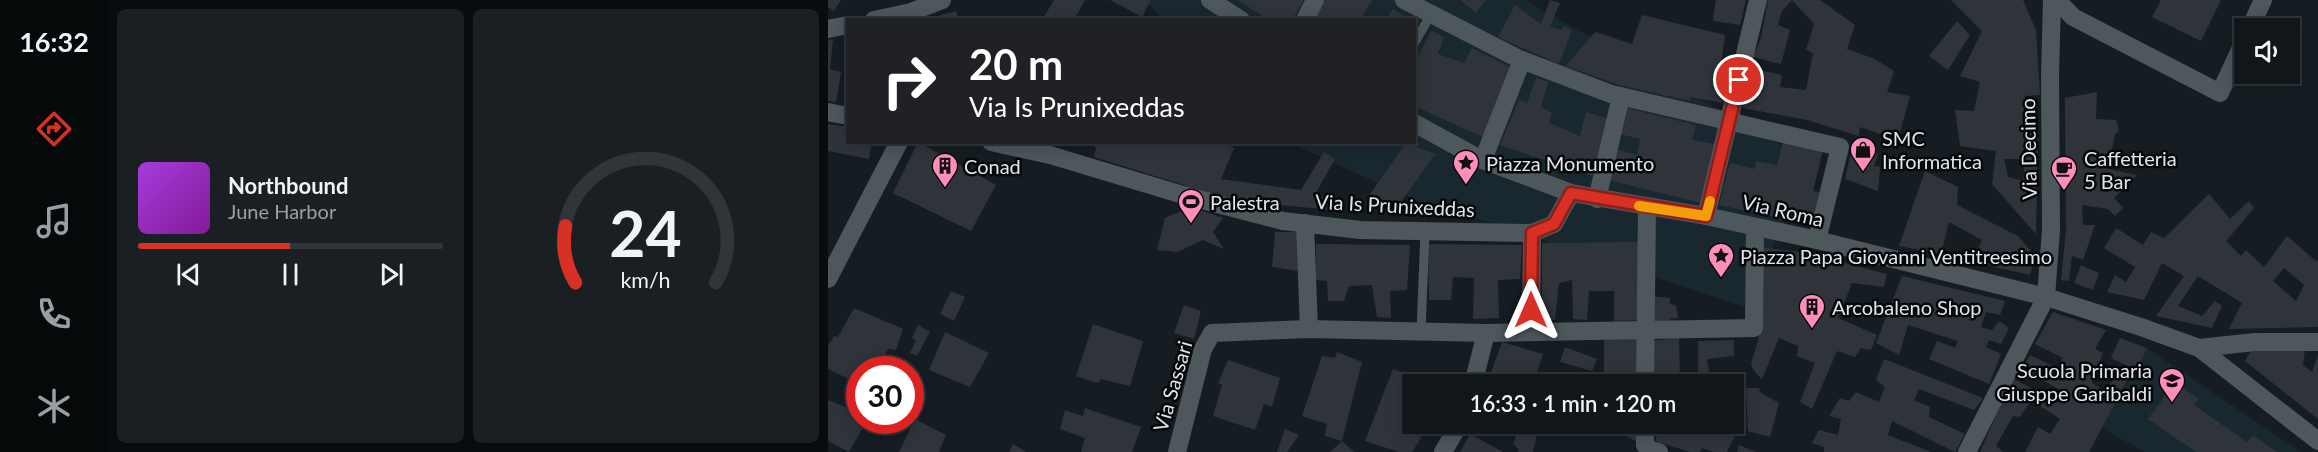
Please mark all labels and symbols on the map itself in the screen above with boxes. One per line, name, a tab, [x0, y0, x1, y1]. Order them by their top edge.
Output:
pin	[1713, 54, 1764, 105]
street label: Via Decimo	[2015, 98, 2041, 200]
place label: SMC Informatica	[1882, 126, 1982, 173]
shop icon: SMC Informatica	[1848, 135, 1878, 173]
place label: Caffetteria 5 Bar	[2084, 146, 2177, 193]
place icon: Piazza Monumento	[1451, 148, 1481, 186]
building icon: Conad	[930, 151, 960, 189]
place label: Piazza Monumento	[1486, 151, 1654, 175]
place label: Conad	[964, 154, 1021, 178]
cafe icon: Caffetteria 5 Bar	[2049, 154, 2079, 192]
sports icon: Palestra	[1176, 187, 1206, 225]
street label: Via Is Prunixeddas	[1315, 189, 1475, 221]
street label: Via Roma	[1740, 189, 1826, 231]
place label: Palestra	[1210, 190, 1280, 214]
place icon: Piazza Papa Giovanni Ventitreesimo	[1706, 241, 1736, 279]
place label: Piazza Papa Giovanni Ventitreesimo	[1740, 244, 2052, 268]
position arrow	[1499, 278, 1563, 342]
building icon: Arcobaleno Shop	[1797, 292, 1827, 330]
place label: Arcobaleno Shop	[1832, 295, 1982, 319]
street label: Via Sassari	[1148, 338, 1196, 434]
speed limit sign: 30	[846, 356, 924, 434]
place label: Scuola Primaria Giusppe Garibaldi	[1996, 358, 2152, 405]
school or university icon: Scuola Primaria Giusppe Garibaldi	[2157, 366, 2187, 404]

